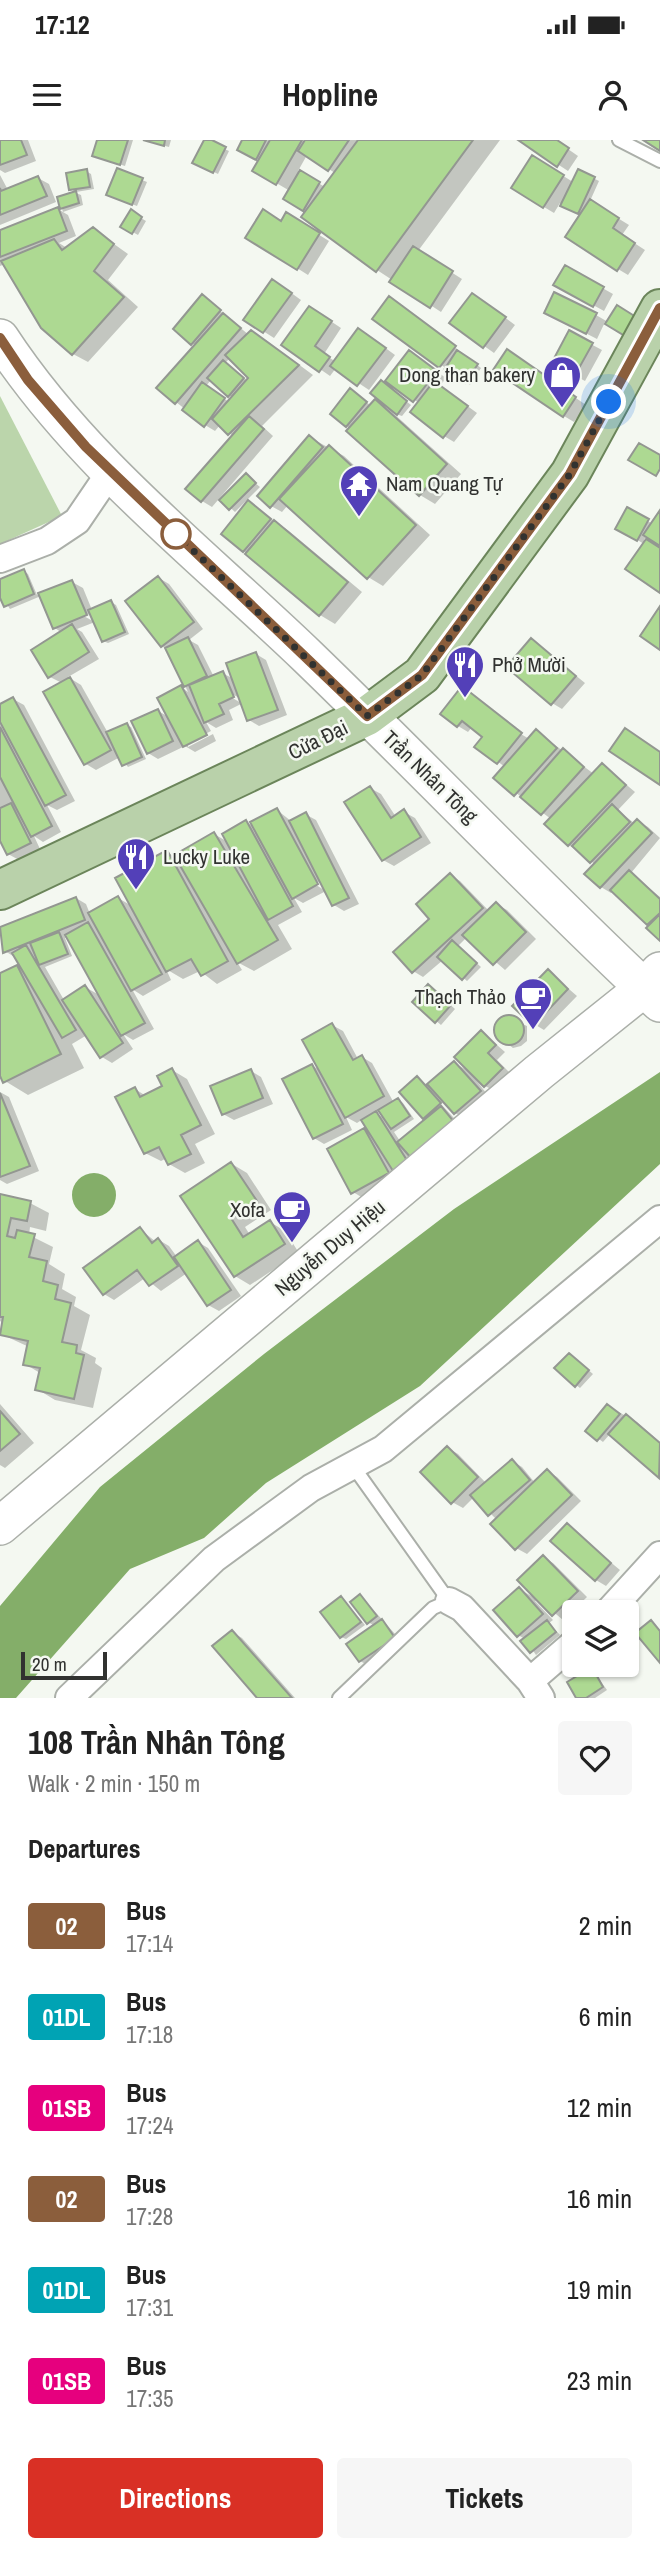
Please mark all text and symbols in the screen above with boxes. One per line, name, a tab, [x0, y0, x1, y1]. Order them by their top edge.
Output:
text: 17:12	[35, 7, 90, 42]
text: Hopline	[282, 73, 378, 116]
icon: menu	[28, 76, 66, 114]
icon: person	[594, 76, 632, 114]
shop icon: Dong than bakery	[541, 354, 583, 409]
place label: Dong than bakery	[399, 360, 535, 389]
your location	[591, 384, 626, 419]
temple icon: Nam Quang Tự	[338, 463, 380, 518]
place label: Nam Quang Tự	[386, 469, 503, 498]
unlabelled marker	[161, 519, 191, 549]
restaurant icon: Phở Mười	[444, 644, 486, 699]
place label: Phở Mười	[492, 650, 566, 679]
street label: Cửa Đại	[283, 713, 353, 766]
street label: Trần Nhân Tông	[376, 724, 485, 830]
restaurant icon: Lucky Luke	[115, 836, 157, 891]
place label: Lucky Luke	[163, 842, 250, 871]
cafe icon: Thạch Thảo	[512, 976, 554, 1031]
place label: Thạch Thảo	[414, 982, 506, 1011]
cafe icon: Xofa	[271, 1189, 313, 1244]
street label: Nguyễn Duy Hiệu	[268, 1193, 391, 1302]
place label: Xofa	[230, 1195, 265, 1224]
map controls	[562, 1600, 639, 1677]
button: layers	[562, 1600, 639, 1677]
scale bar	[21, 1649, 107, 1681]
text: 20 m	[32, 1651, 67, 1677]
text: 108 Trần Nhân Tông	[28, 1720, 285, 1764]
button: heart	[558, 1721, 632, 1795]
text: Walk · 2 min · 150 m	[28, 1768, 200, 1799]
text: Departures	[28, 1831, 141, 1866]
text: Bus	[126, 1893, 166, 1928]
text: 2 min	[579, 1908, 632, 1943]
text: 02	[56, 1910, 77, 1942]
text: 17:14	[126, 1928, 173, 1959]
text: Bus	[126, 1984, 166, 2019]
text: 6 min	[579, 1999, 632, 2034]
text: 01DL	[42, 2001, 91, 2033]
text: 17:18	[126, 2019, 173, 2050]
text: Bus	[126, 2075, 167, 2110]
text: 12 min	[567, 2090, 632, 2125]
text: 01SB	[42, 2092, 91, 2124]
text: 17:24	[126, 2110, 173, 2141]
text: Bus	[126, 2166, 166, 2201]
text: 16 min	[567, 2181, 632, 2216]
text: 02	[56, 2183, 77, 2215]
text: 17:28	[126, 2201, 173, 2232]
text: Bus	[126, 2257, 166, 2292]
text: 19 min	[567, 2272, 632, 2307]
text: 01DL	[42, 2274, 91, 2306]
text: 17:31	[126, 2292, 173, 2323]
text: Bus	[126, 2348, 167, 2383]
text: 23 min	[567, 2363, 632, 2398]
text: 01SB	[42, 2365, 91, 2397]
text: 17:35	[126, 2383, 173, 2414]
button: Directions	[28, 2458, 323, 2538]
button: Tickets	[337, 2458, 632, 2538]

